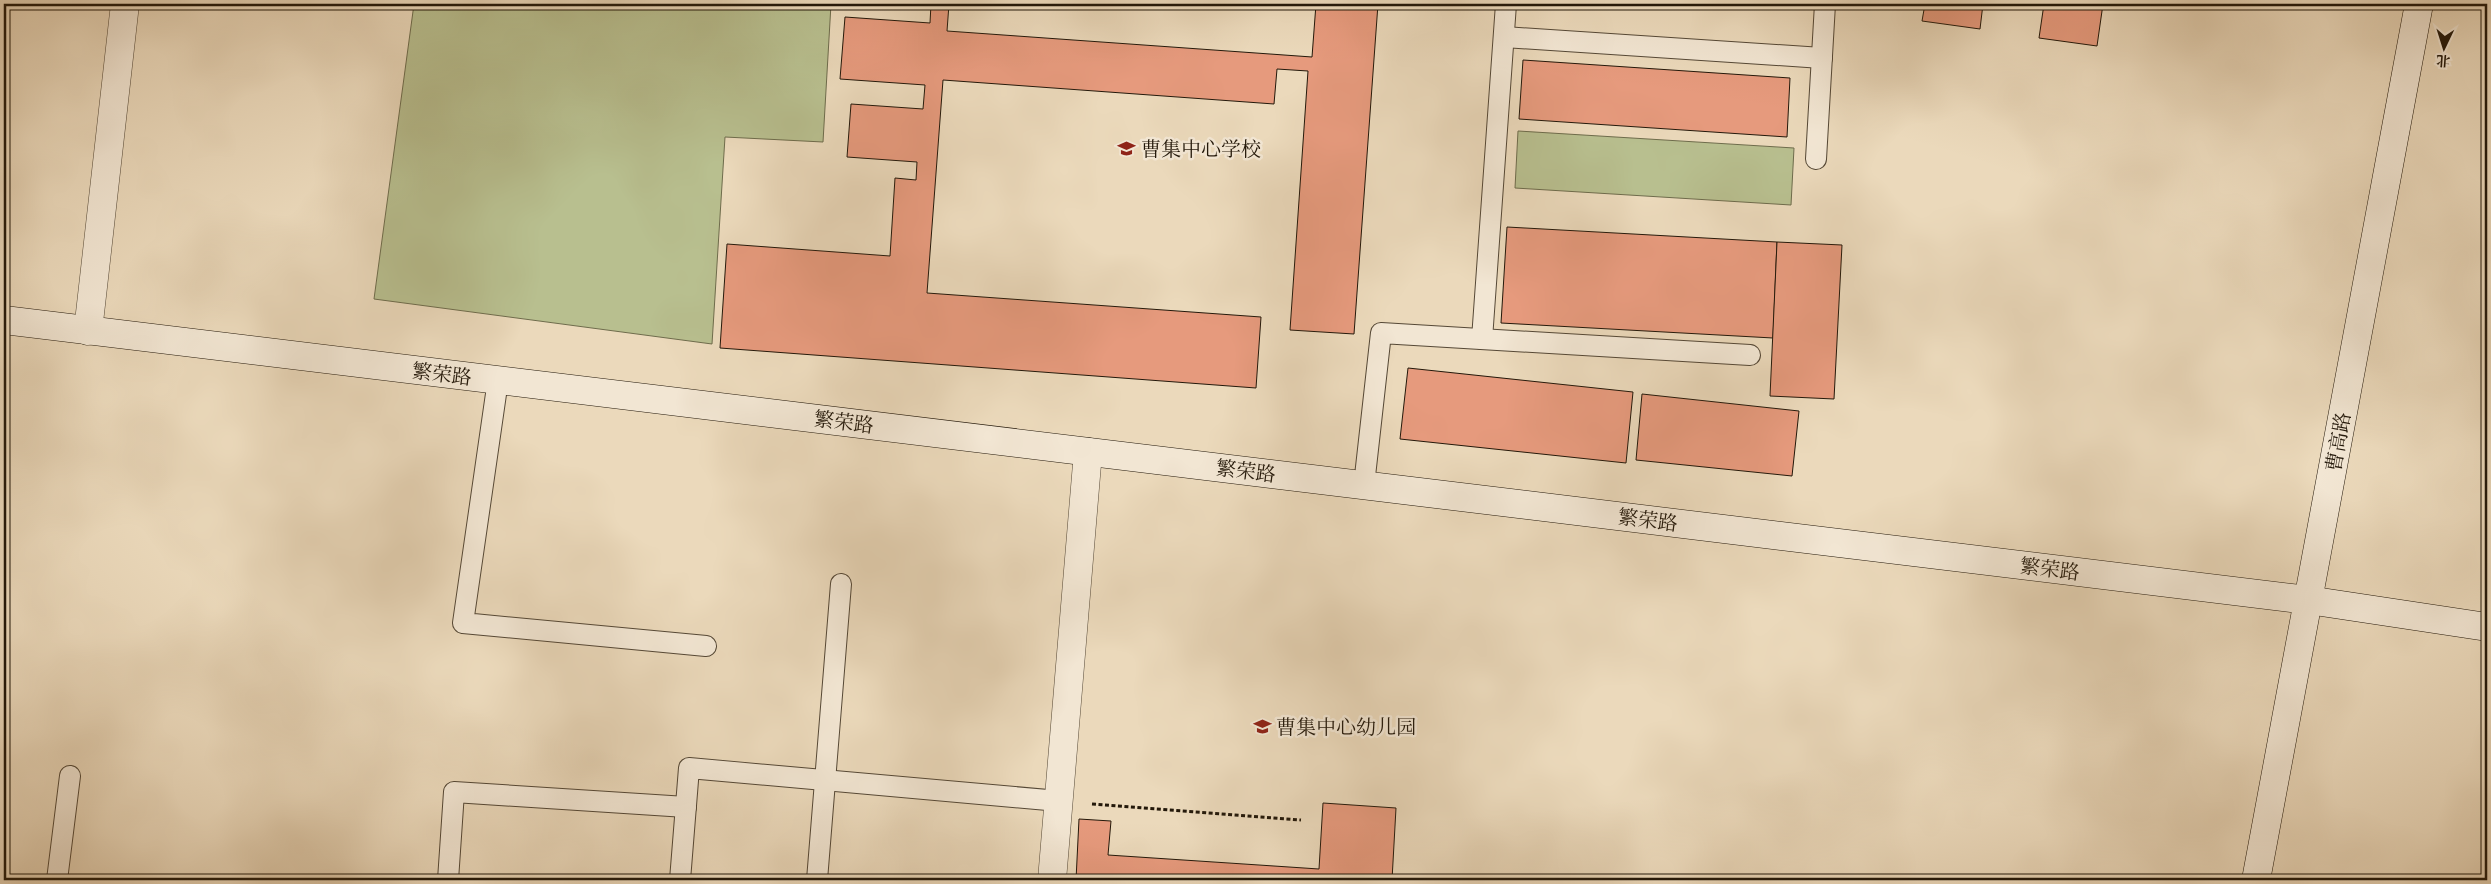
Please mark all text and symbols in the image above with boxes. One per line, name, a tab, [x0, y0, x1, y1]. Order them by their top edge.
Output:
north arrow	[2418, 22, 2468, 72]
text: 北	[2436, 51, 2451, 69]
place label: 曹集中心学校	[1141, 138, 1261, 163]
school or university icon: 曹集中心学校	[1117, 139, 1137, 159]
street label: 繁荣路	[411, 359, 473, 392]
street label: 繁荣路	[813, 407, 875, 440]
street label: 曹高路	[2322, 411, 2357, 474]
street label: 繁荣路	[1215, 456, 1277, 489]
street label: 繁荣路	[1617, 505, 1679, 538]
street label: 繁荣路	[2019, 554, 2081, 587]
place label: 曹集中心幼儿园	[1276, 716, 1416, 741]
school or university icon: 曹集中心幼儿园	[1252, 717, 1272, 737]

